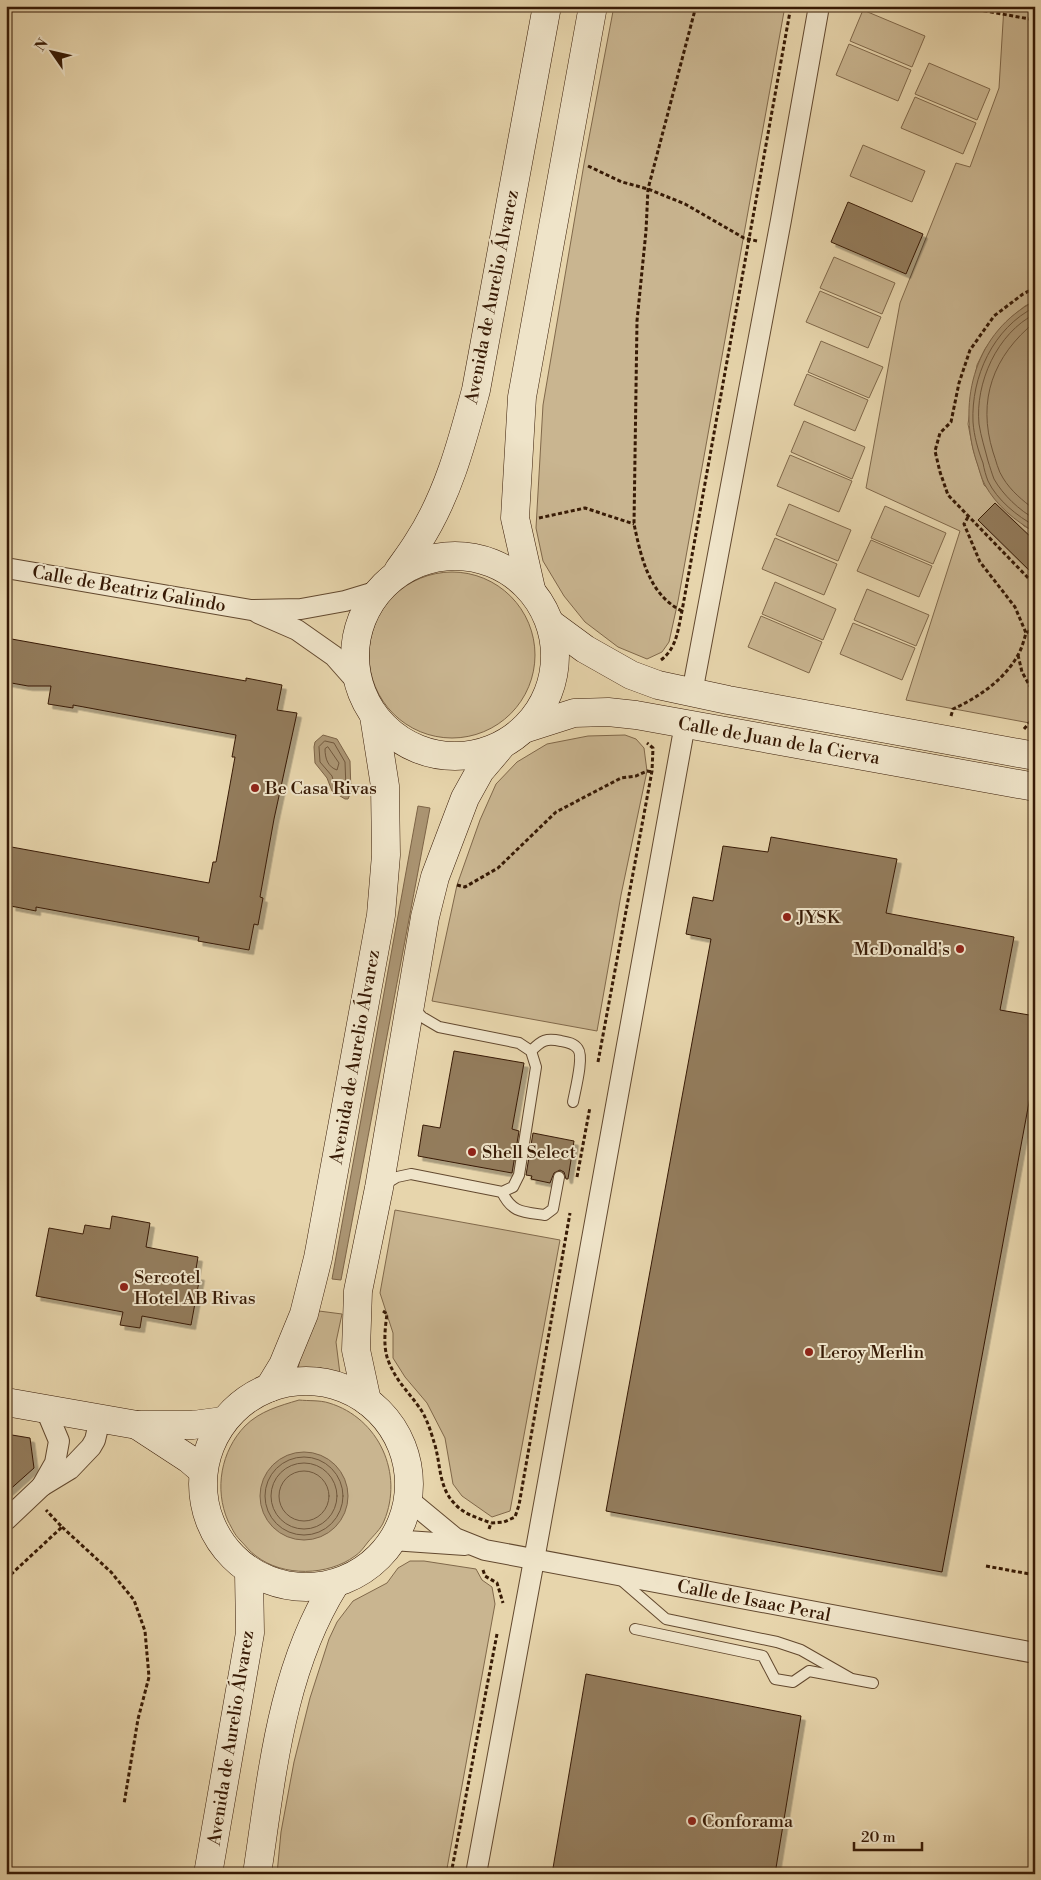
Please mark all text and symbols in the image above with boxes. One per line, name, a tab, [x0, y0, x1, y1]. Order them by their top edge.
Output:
north arrow	[28, 28, 78, 78]
text: N	[31, 36, 53, 55]
street label: Avenida de Aurelio Álvarez	[460, 188, 524, 407]
street label: Calle de Beatriz Galindo	[30, 561, 228, 617]
street label: Calle de Juan de la Cierva	[676, 712, 883, 770]
place label: Be Casa Rivas	[264, 777, 377, 800]
marker: Be Casa Rivas	[249, 782, 261, 794]
place label: JYSK	[796, 906, 842, 929]
marker: JYSK	[781, 911, 793, 923]
place label: McDonald's	[854, 938, 950, 961]
marker: McDonald's	[954, 943, 966, 955]
street label: Avenida de Aurelio Álvarez	[325, 948, 385, 1167]
place label: Shell Select	[482, 1141, 576, 1164]
marker: Shell Select	[466, 1146, 478, 1158]
place label: Sercotel Hotel AB Rivas	[134, 1266, 256, 1310]
marker: Sercotel Hotel AB Rivas	[118, 1281, 130, 1293]
place label: Leroy Merlin	[819, 1341, 925, 1364]
marker: Leroy Merlin	[803, 1346, 815, 1358]
street label: Calle de Isaac Peral	[675, 1575, 833, 1627]
street label: Avenida de Aurelio Álvarez	[202, 1629, 259, 1848]
place label: Conforama	[702, 1810, 794, 1833]
marker: Conforama	[686, 1815, 698, 1827]
scale bar	[854, 1820, 921, 1852]
text: 20 m	[861, 1828, 896, 1847]

